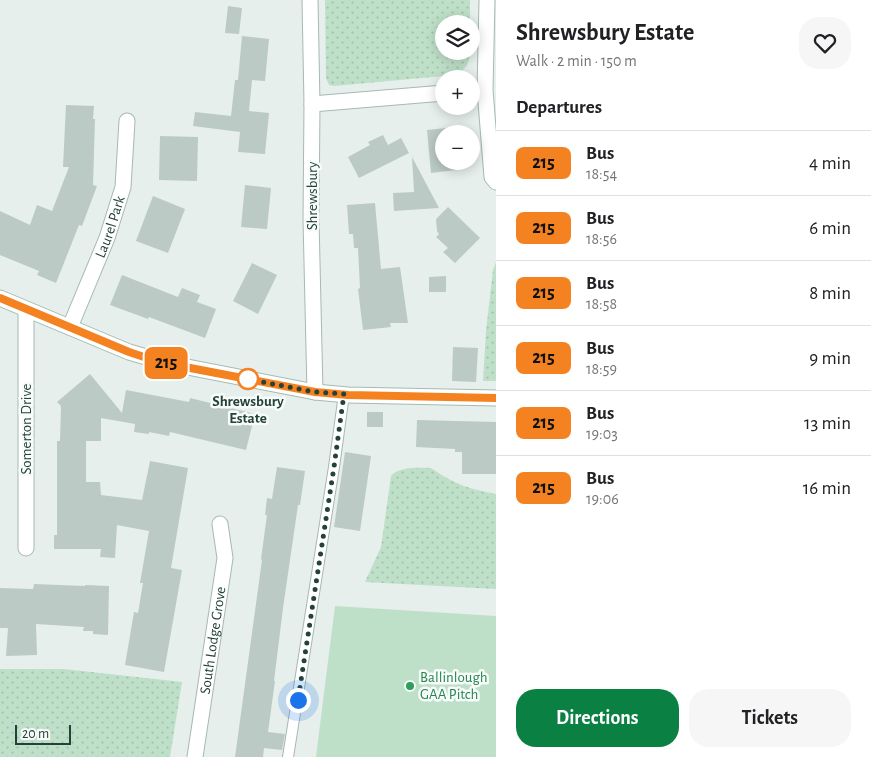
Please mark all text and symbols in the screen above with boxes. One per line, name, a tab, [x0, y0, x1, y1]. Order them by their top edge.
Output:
map controls	[435, 15, 480, 170]
button: layers	[435, 15, 480, 60]
button: heart	[799, 17, 851, 69]
text: Shrewsbury Estate	[516, 21, 694, 45]
text: Walk · 2 min · 150 m	[516, 53, 637, 69]
button: +	[435, 70, 480, 115]
text: Departures	[516, 98, 602, 117]
button: −	[435, 125, 480, 170]
text: Bus	[586, 144, 614, 163]
text: 215	[532, 154, 555, 172]
text: 4 min	[809, 154, 851, 173]
street label: Shrewsbury	[305, 161, 320, 230]
text: 18:54	[586, 166, 617, 182]
street label: Laurel Park	[93, 194, 128, 260]
text: Bus	[586, 209, 614, 228]
text: 215	[532, 219, 555, 237]
text: 6 min	[809, 219, 851, 238]
text: 18:56	[586, 231, 617, 247]
text: Bus	[586, 274, 614, 293]
text: 215	[532, 284, 555, 302]
text: 8 min	[809, 284, 851, 303]
text: 18:58	[586, 296, 617, 312]
text: Bus	[586, 339, 614, 358]
line badge: 215	[137, 347, 195, 379]
text: 215	[532, 349, 555, 367]
text: 9 min	[809, 349, 851, 368]
text: 215	[155, 354, 177, 372]
text: 18:59	[586, 361, 617, 377]
marker: Shrewsbury Estate	[237, 368, 259, 390]
street label: Somerton Drive	[19, 383, 34, 474]
place label: Shrewsbury Estate	[212, 394, 284, 426]
text: Bus	[586, 404, 614, 423]
text: 215	[532, 414, 555, 432]
text: 13 min	[804, 414, 851, 433]
text: 19:03	[586, 426, 618, 442]
text: Bus	[586, 469, 614, 488]
text: 215	[532, 479, 555, 497]
text: 16 min	[803, 479, 851, 498]
text: 19:06	[586, 491, 619, 507]
street label: South Lodge Grove	[198, 586, 229, 695]
place label: Ballinlough GAA Pitch	[420, 670, 488, 702]
marker: Ballinlough GAA Pitch	[404, 680, 416, 692]
your location	[286, 688, 311, 713]
button: Directions	[516, 689, 679, 747]
button: Tickets	[689, 689, 851, 747]
scale bar	[15, 722, 71, 745]
text: 20 m	[22, 727, 49, 741]

